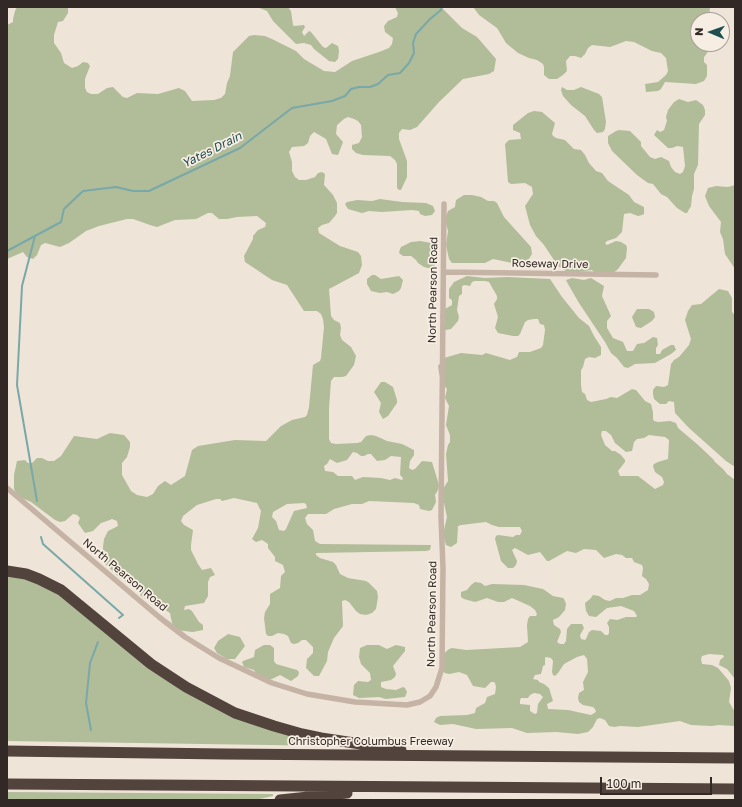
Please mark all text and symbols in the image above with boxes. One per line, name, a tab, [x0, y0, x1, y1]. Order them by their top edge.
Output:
north arrow	[690, 12, 730, 52]
text: N	[692, 27, 705, 36]
water label: Yates Drain	[180, 129, 244, 171]
street label: North Pearson Road	[425, 237, 441, 343]
street label: Roseway Drive	[511, 257, 589, 271]
street label: North Pearson Road	[80, 536, 170, 614]
street label: North Pearson Road	[424, 561, 440, 667]
street label: Christopher Columbus Freeway	[288, 735, 454, 749]
scale bar	[602, 769, 714, 795]
text: 100 m	[607, 776, 641, 791]

